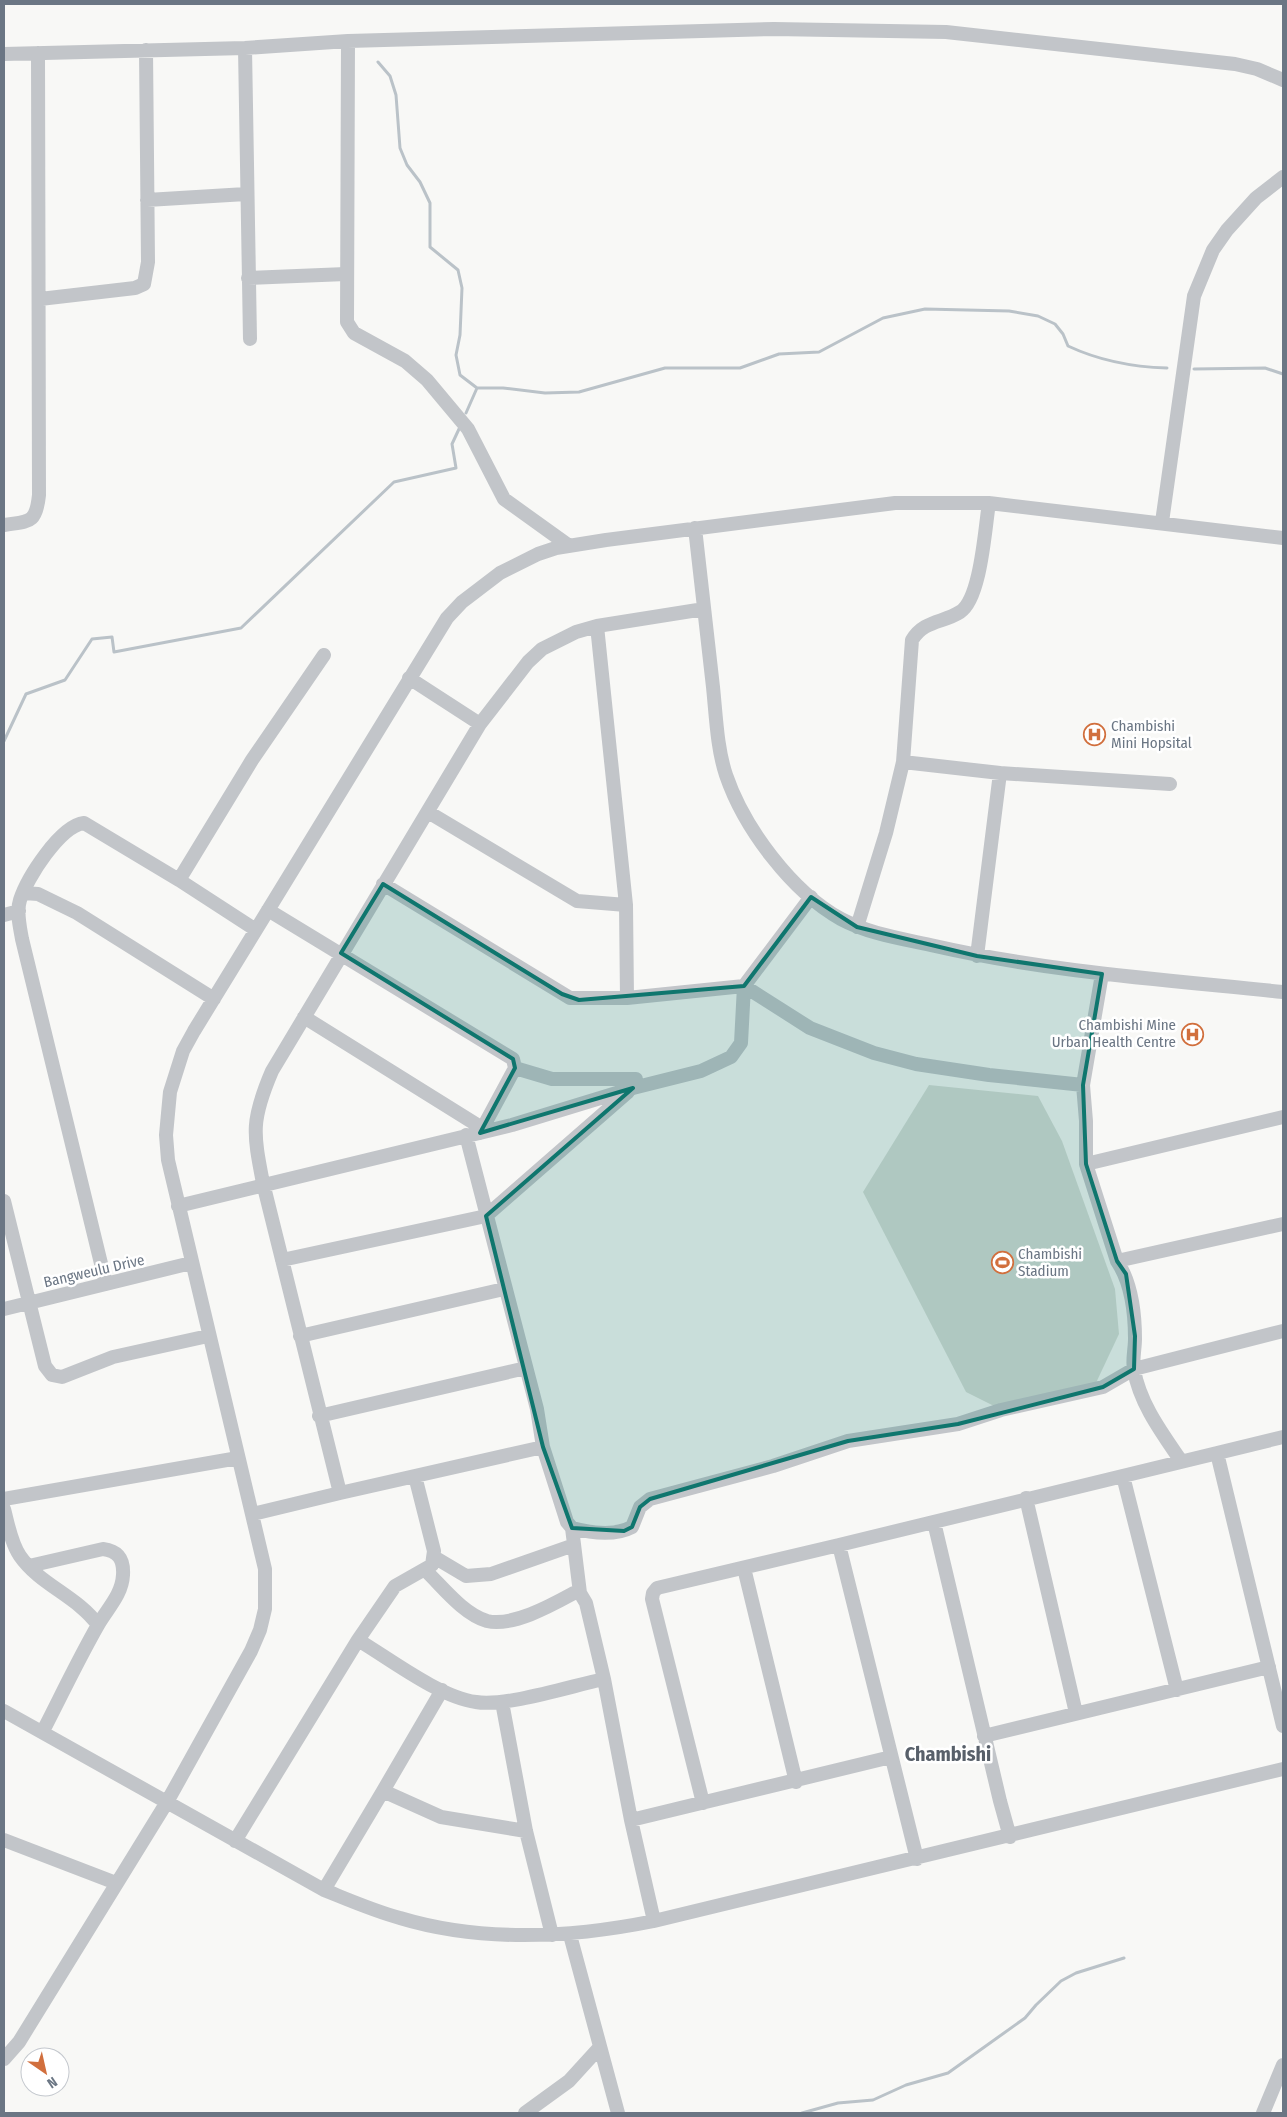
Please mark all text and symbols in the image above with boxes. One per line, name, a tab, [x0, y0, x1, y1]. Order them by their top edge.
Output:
place label: Chambishi Mini Hopsital	[1111, 717, 1192, 752]
hospital icon: Chambishi Mini Hopsital	[1083, 723, 1107, 747]
place label: Chambishi Mine Urban Health Centre	[1052, 1016, 1176, 1051]
hospital icon: Chambishi Mine Urban Health Centre	[1180, 1022, 1204, 1046]
place label: Chambishi Stadium	[1018, 1245, 1082, 1280]
street label: Bangweulu Drive	[42, 1251, 146, 1291]
sports icon: Chambishi Stadium	[990, 1251, 1014, 1275]
district label: Chambishi	[905, 1742, 991, 1766]
north arrow	[20, 2047, 70, 2097]
text: N	[44, 2073, 60, 2092]

